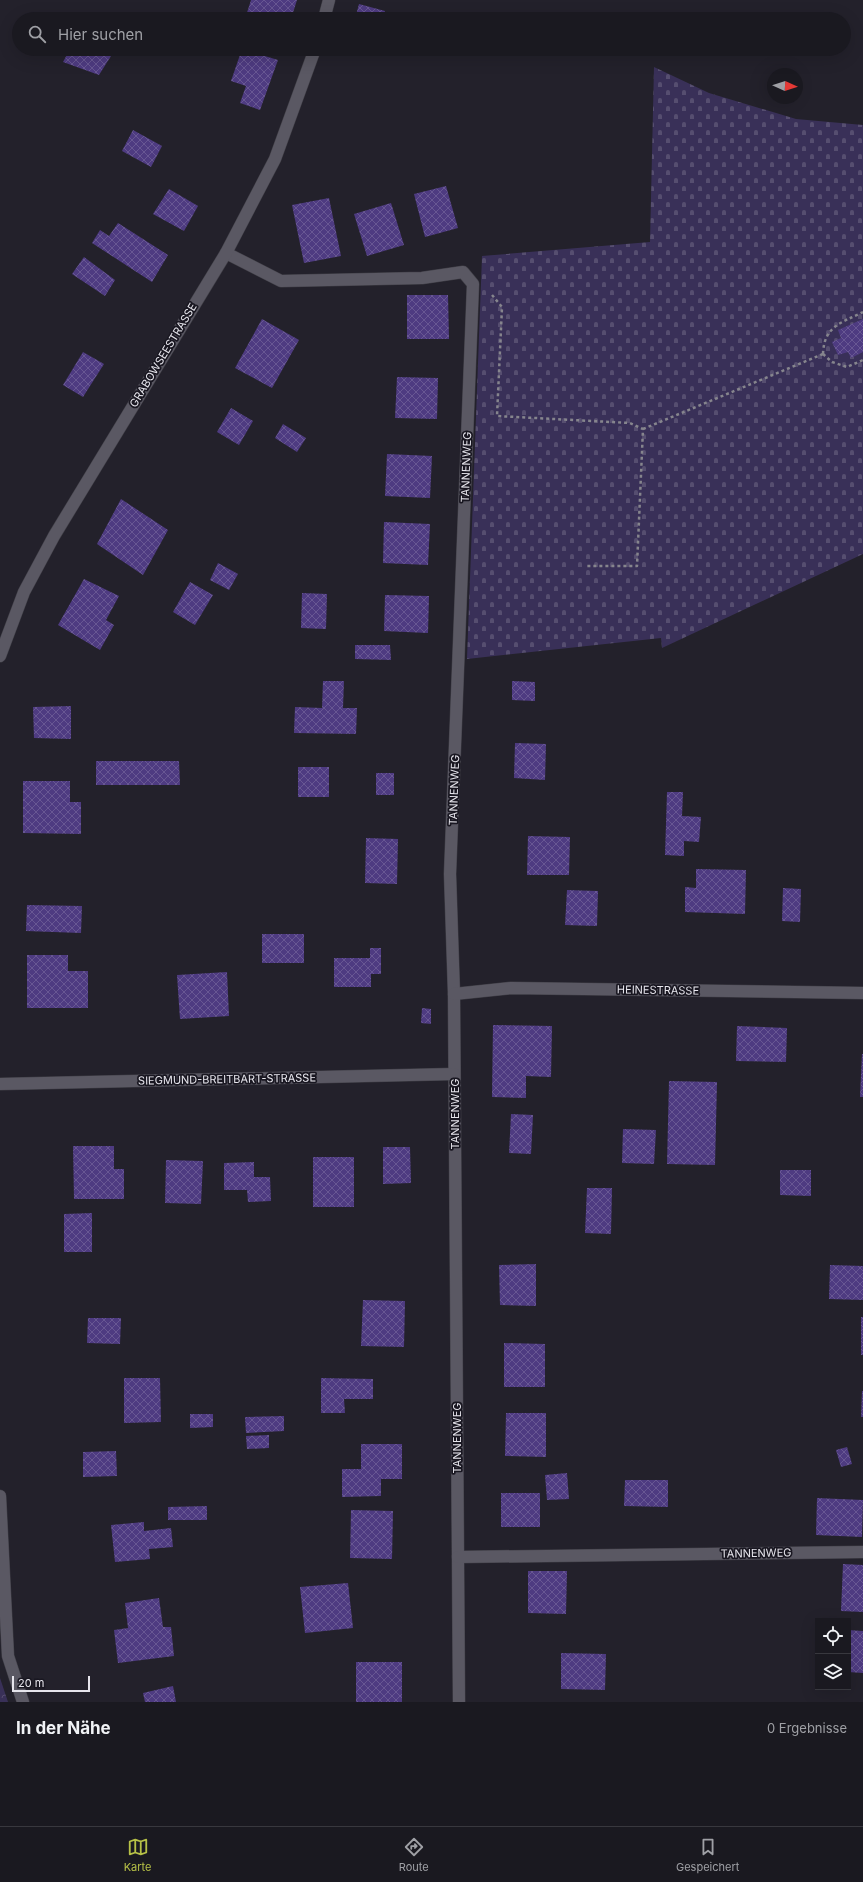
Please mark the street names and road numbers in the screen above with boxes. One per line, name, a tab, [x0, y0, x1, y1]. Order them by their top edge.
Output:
street label: GRABOWSEESTRASSE	[126, 300, 200, 410]
street label: TANNENWEG	[458, 431, 474, 503]
street label: TANNENWEG	[446, 754, 462, 826]
street label: HEINESTRASSE	[617, 982, 699, 998]
street label: SIEGMUND-BREITBART-STRASSE	[138, 1070, 316, 1088]
street label: TANNENWEG	[448, 1079, 462, 1149]
street label: TANNENWEG	[450, 1403, 464, 1473]
street label: TANNENWEG	[720, 1545, 792, 1561]

